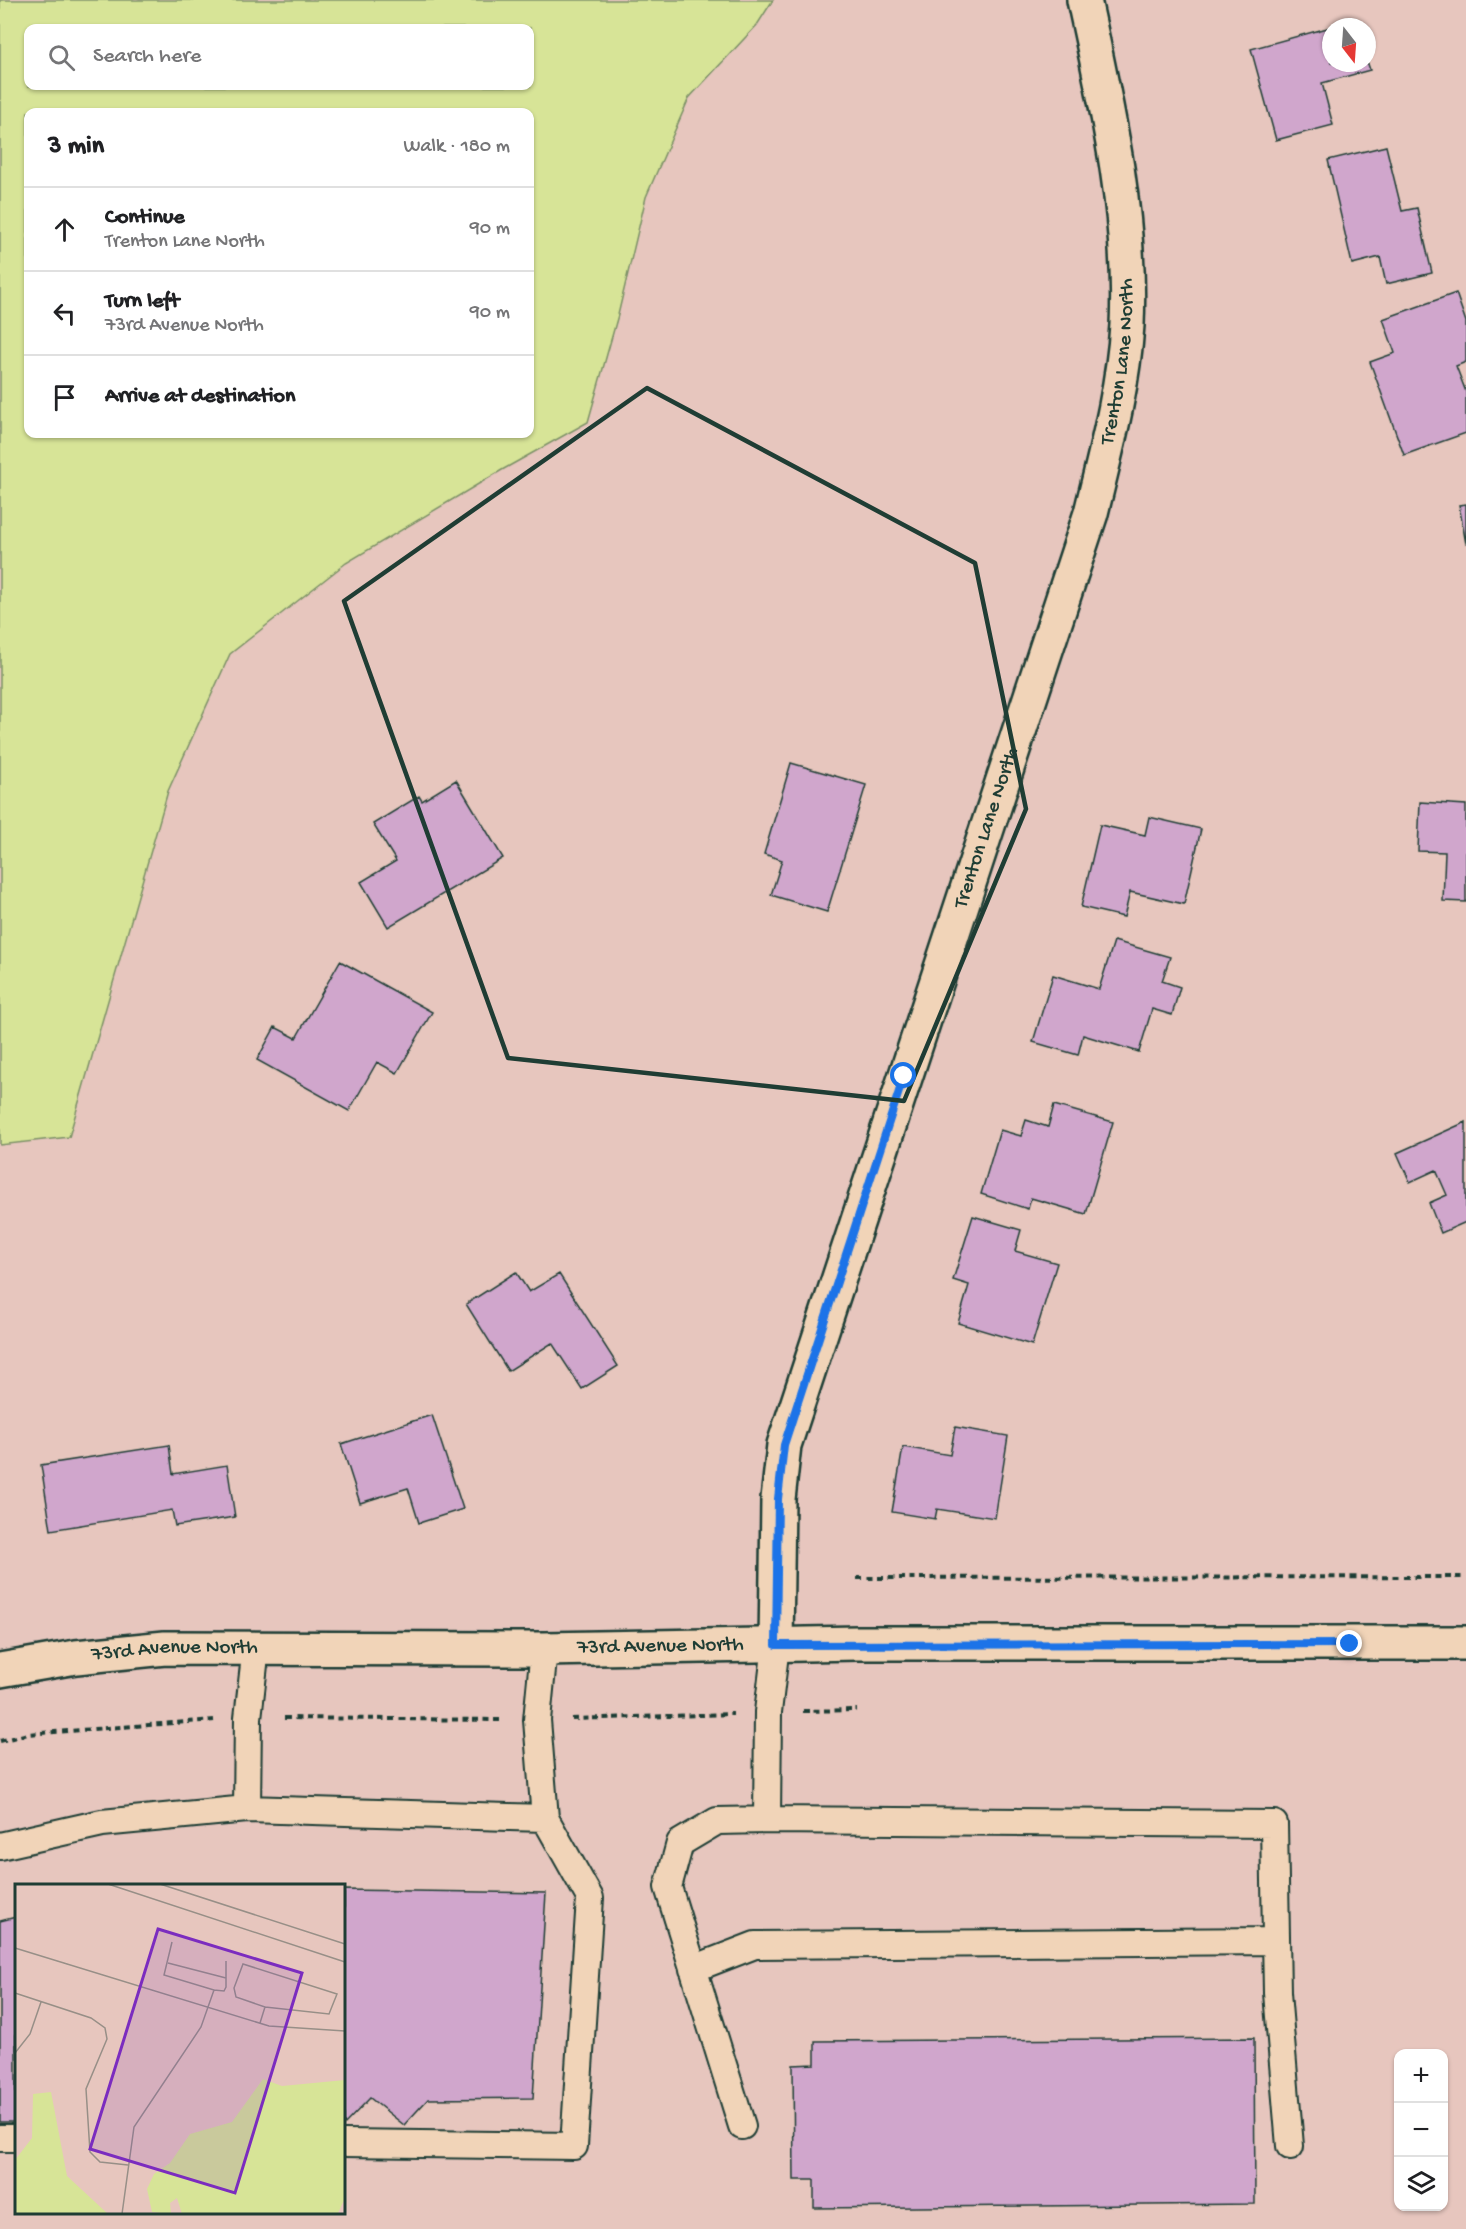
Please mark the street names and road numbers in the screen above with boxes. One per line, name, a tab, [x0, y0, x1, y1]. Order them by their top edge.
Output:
street label: Trenton Lane North	[1095, 278, 1140, 448]
street label: Trenton Lane North	[949, 744, 1025, 913]
street label: 73rd Avenue North	[576, 1633, 744, 1661]
street label: 73rd Avenue North	[89, 1635, 258, 1668]

